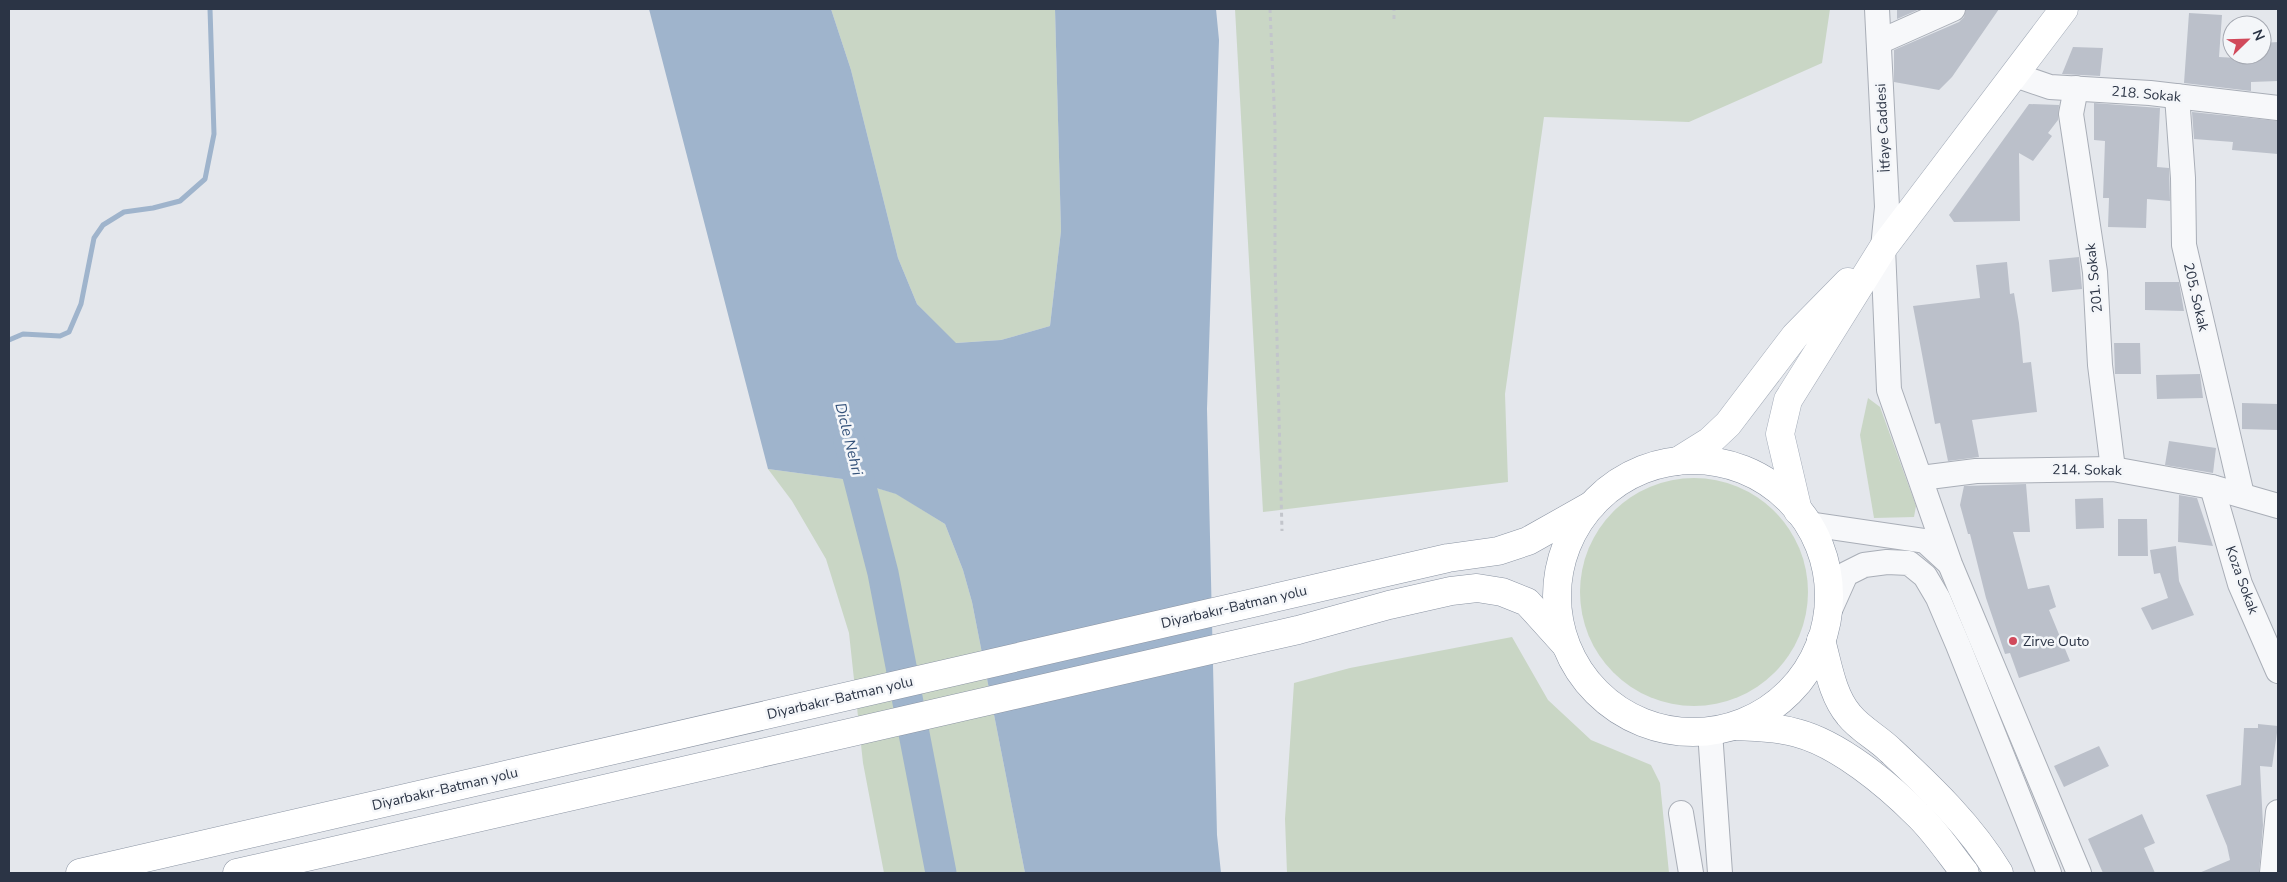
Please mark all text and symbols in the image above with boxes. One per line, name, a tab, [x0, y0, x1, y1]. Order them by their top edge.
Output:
north arrow	[2222, 15, 2272, 65]
text: N	[2248, 27, 2269, 44]
street label: 218. Sokak	[2110, 81, 2183, 107]
street label: İtfaye Caddesi	[1871, 83, 1895, 173]
street label: 201. Sokak	[2081, 241, 2107, 314]
street label: 205. Sokak	[2179, 261, 2213, 334]
water label: Dicle Nehri	[830, 401, 868, 478]
street label: 214. Sokak	[2052, 460, 2123, 480]
street label: Koza Sokak	[2221, 543, 2263, 618]
street label: Diyarbakır-Batman yolu	[1159, 581, 1309, 633]
place label: Zirve Outo	[2023, 632, 2090, 651]
marker: Zirve Outo	[2007, 635, 2019, 647]
street label: Diyarbakır-Batman yolu	[765, 672, 915, 724]
street label: Diyarbakır-Batman yolu	[370, 763, 520, 815]

